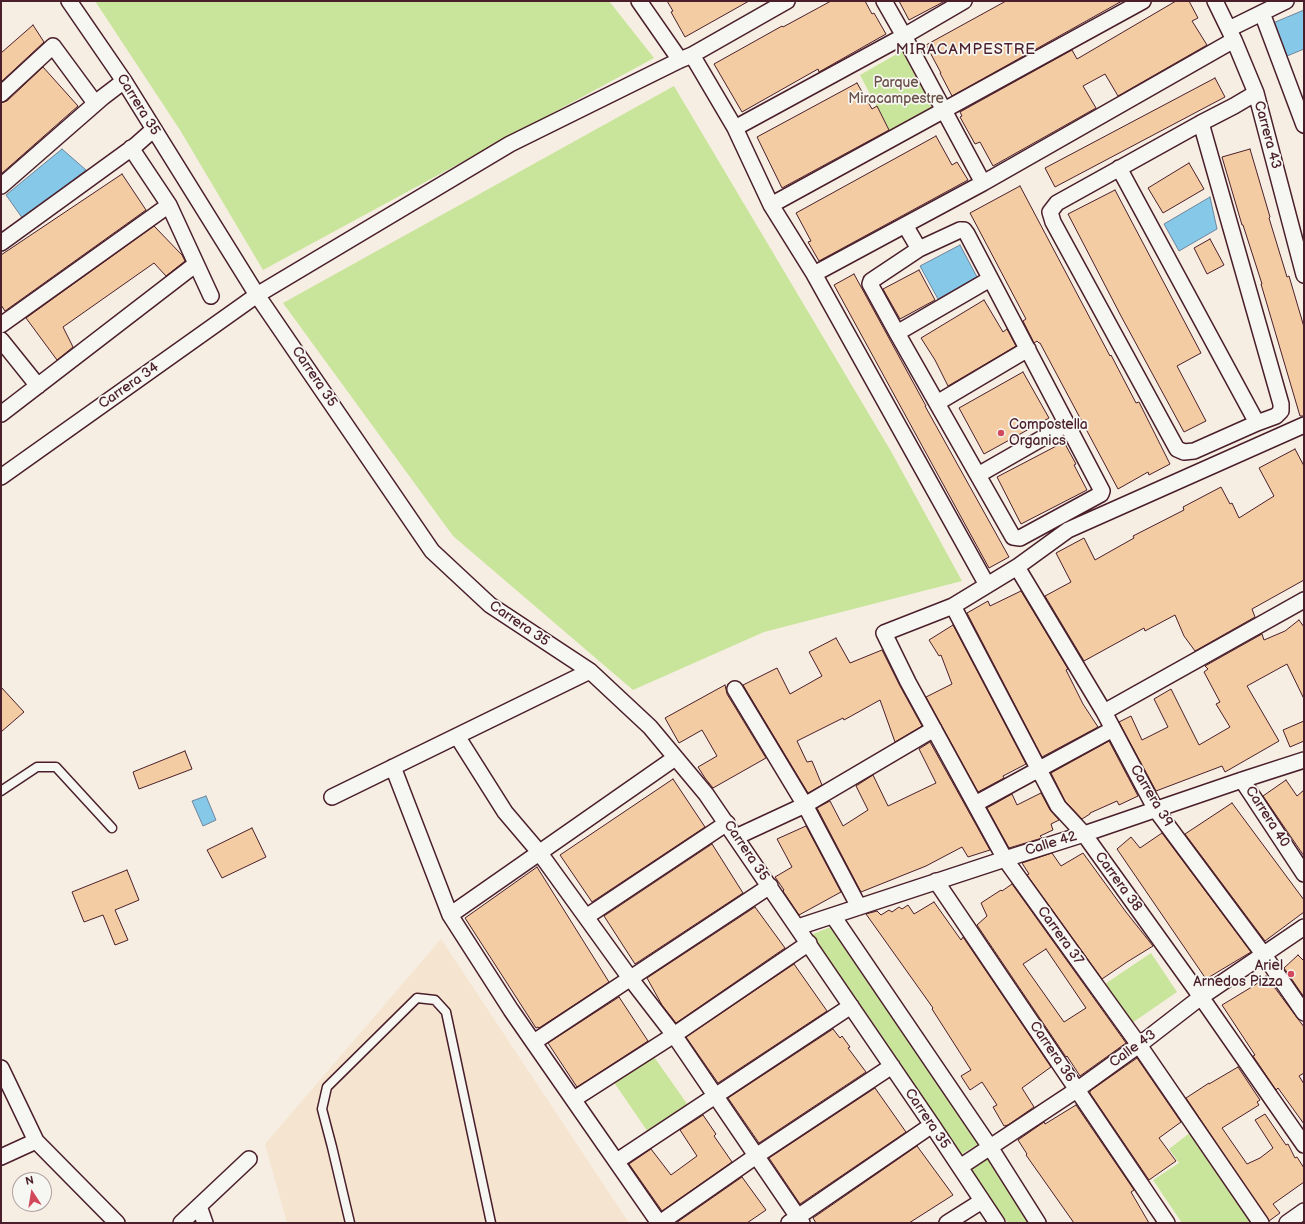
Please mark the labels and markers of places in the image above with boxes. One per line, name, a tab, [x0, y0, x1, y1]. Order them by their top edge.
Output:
place label: Compostella Organics	[1009, 417, 1088, 450]
marker: Compostella Organics	[996, 428, 1006, 438]
place label: Ariel Arnedos Pizza	[1193, 958, 1283, 990]
marker: Ariel Arnedos Pizza	[1286, 969, 1296, 979]

